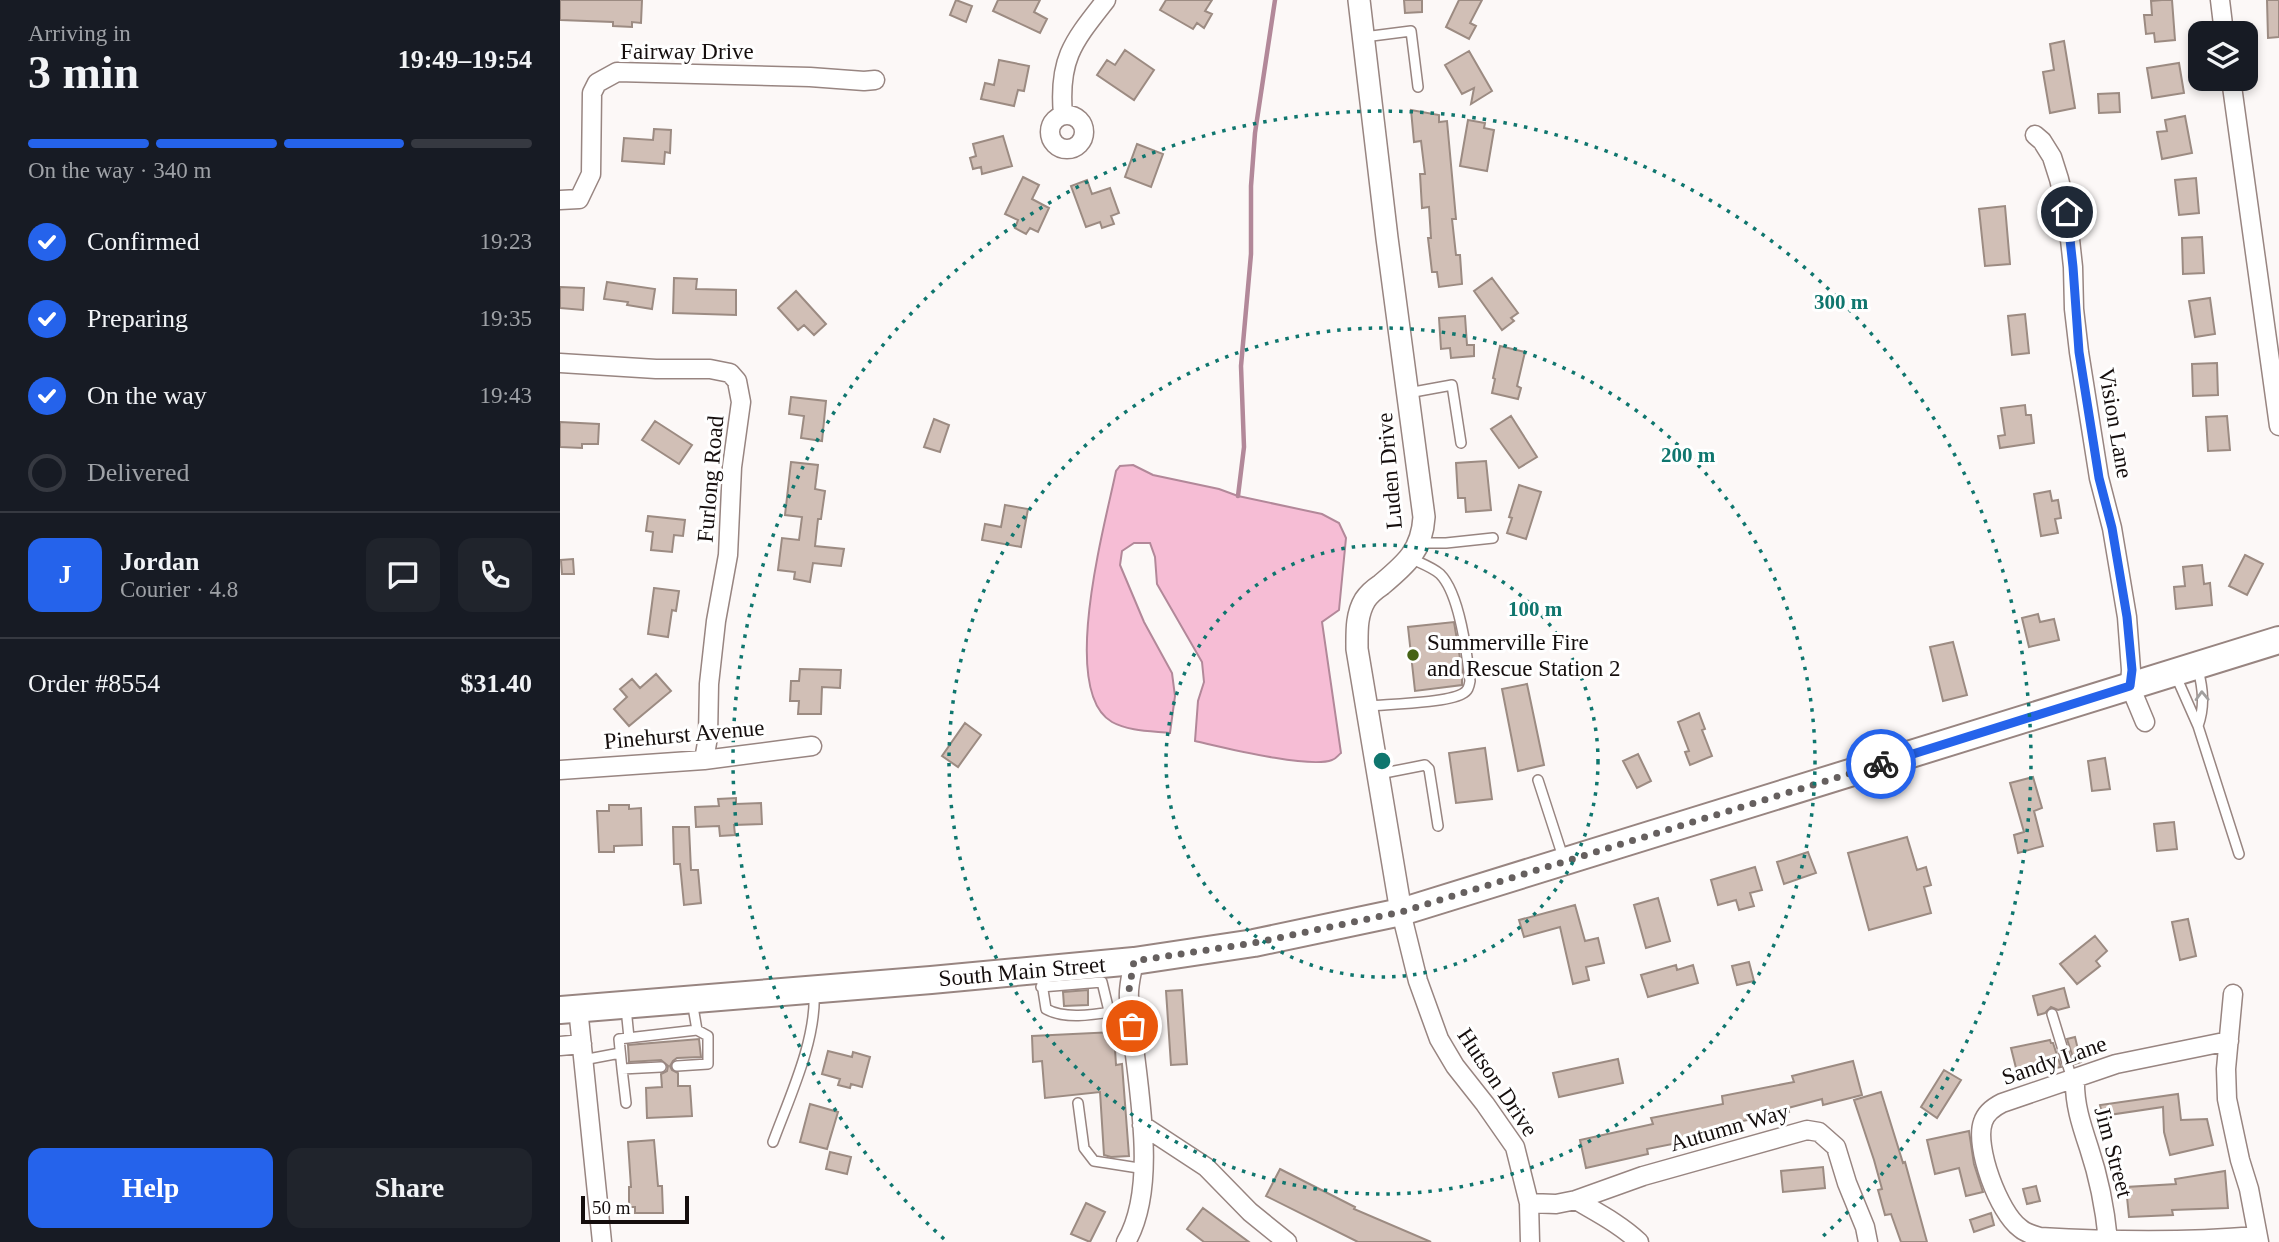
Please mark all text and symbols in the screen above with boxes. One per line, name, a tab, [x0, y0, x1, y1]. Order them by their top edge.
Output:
text: Arriving in	[28, 21, 131, 46]
map controls	[2188, 21, 2258, 91]
button: layers	[2188, 21, 2258, 91]
street label: Fairway Drive	[620, 39, 754, 64]
text: 19:49–19:54	[398, 45, 532, 74]
text: 3 min	[28, 47, 139, 98]
text: On the way · 340 m	[28, 158, 211, 183]
pin	[2037, 182, 2097, 242]
icon: home	[2048, 193, 2086, 231]
icon: check	[28, 223, 66, 261]
text: Confirmed	[87, 227, 200, 256]
text: 19:23	[480, 229, 532, 254]
text: 300 m	[1814, 290, 1869, 314]
icon: check	[28, 300, 66, 338]
text: Preparing	[87, 304, 188, 333]
text: 19:35	[480, 306, 532, 331]
street label: Vision Lane	[2094, 366, 2138, 480]
icon: check	[28, 377, 66, 415]
text: On the way	[87, 381, 207, 410]
text: 19:43	[480, 383, 532, 408]
street label: Luden Drive	[1372, 412, 1407, 530]
street label: Furlong Road	[693, 414, 729, 543]
text: 200 m	[1661, 443, 1716, 467]
text: Delivered	[87, 458, 190, 487]
button: chat	[366, 538, 440, 612]
button: phone	[458, 538, 532, 612]
text: Jordan	[120, 547, 199, 576]
text: J	[59, 560, 72, 589]
text: Courier · 4.8	[120, 577, 238, 602]
text: 100 m	[1508, 597, 1563, 621]
place label: Summerville Fire and Rescue Station 2	[1427, 630, 1621, 681]
marker: Summerville Fire and Rescue Station 2	[1405, 647, 1421, 663]
text: Order #8554	[28, 669, 160, 698]
text: $31.40	[461, 669, 532, 698]
one-way arrow	[2195, 690, 2210, 701]
street label: Pinehurst Avenue	[603, 715, 765, 754]
courier	[1846, 729, 1916, 799]
icon: bike	[1862, 745, 1900, 783]
centre of rings	[1370, 749, 1394, 773]
street label: South Main Street	[938, 952, 1107, 991]
pin	[1102, 996, 1162, 1056]
icon: bag	[1113, 1007, 1151, 1045]
street label: Hutson Drive	[1452, 1024, 1543, 1141]
street label: Sandy Lane	[1998, 1031, 2110, 1090]
street label: Autumn Way	[1667, 1098, 1792, 1156]
street label: Jim Street	[2089, 1104, 2138, 1201]
button: Help	[28, 1148, 273, 1228]
button: Share	[287, 1148, 532, 1228]
scale bar	[581, 1193, 690, 1225]
text: 50 m	[592, 1197, 631, 1218]

